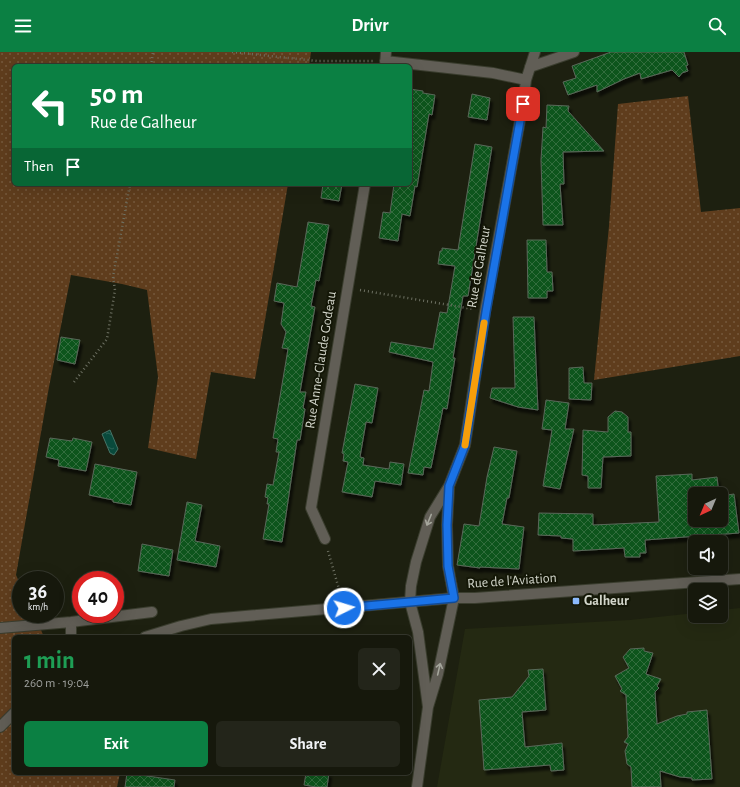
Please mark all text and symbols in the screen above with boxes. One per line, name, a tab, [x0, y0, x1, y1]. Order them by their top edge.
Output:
icon: menu	[12, 15, 34, 37]
icon: search	[706, 15, 728, 37]
text: Drivr	[352, 17, 388, 35]
icon: left	[24, 80, 76, 132]
text: 50 m	[90, 81, 144, 109]
pin	[506, 87, 540, 121]
icon: arrive	[512, 93, 534, 115]
text: Rue de Galheur	[90, 114, 197, 132]
icon: arrive	[62, 156, 84, 178]
text: Then	[24, 159, 54, 174]
street label: Rue de Galheur	[465, 225, 493, 309]
street label: Rue Anne-Claude Godeau	[303, 290, 339, 430]
north arrow	[688, 487, 728, 527]
map controls	[688, 487, 728, 623]
one-way arrow	[425, 514, 433, 526]
button: sound	[688, 535, 728, 575]
speed limit sign: 40	[72, 571, 124, 623]
street label: Rue de l'Aviation	[467, 571, 557, 591]
text: 36	[29, 582, 47, 602]
button: layers	[688, 583, 728, 623]
position arrow	[323, 587, 365, 629]
place label: Galheur	[584, 594, 629, 608]
marker: Galheur	[571, 596, 581, 606]
text: km/h	[28, 602, 48, 612]
button: close	[358, 648, 400, 690]
text: 1 min	[24, 649, 75, 673]
one-way arrow	[435, 663, 443, 676]
text: 260 m · 19:04	[24, 677, 89, 690]
button: Exit	[24, 721, 208, 767]
button: Share	[216, 721, 400, 767]

